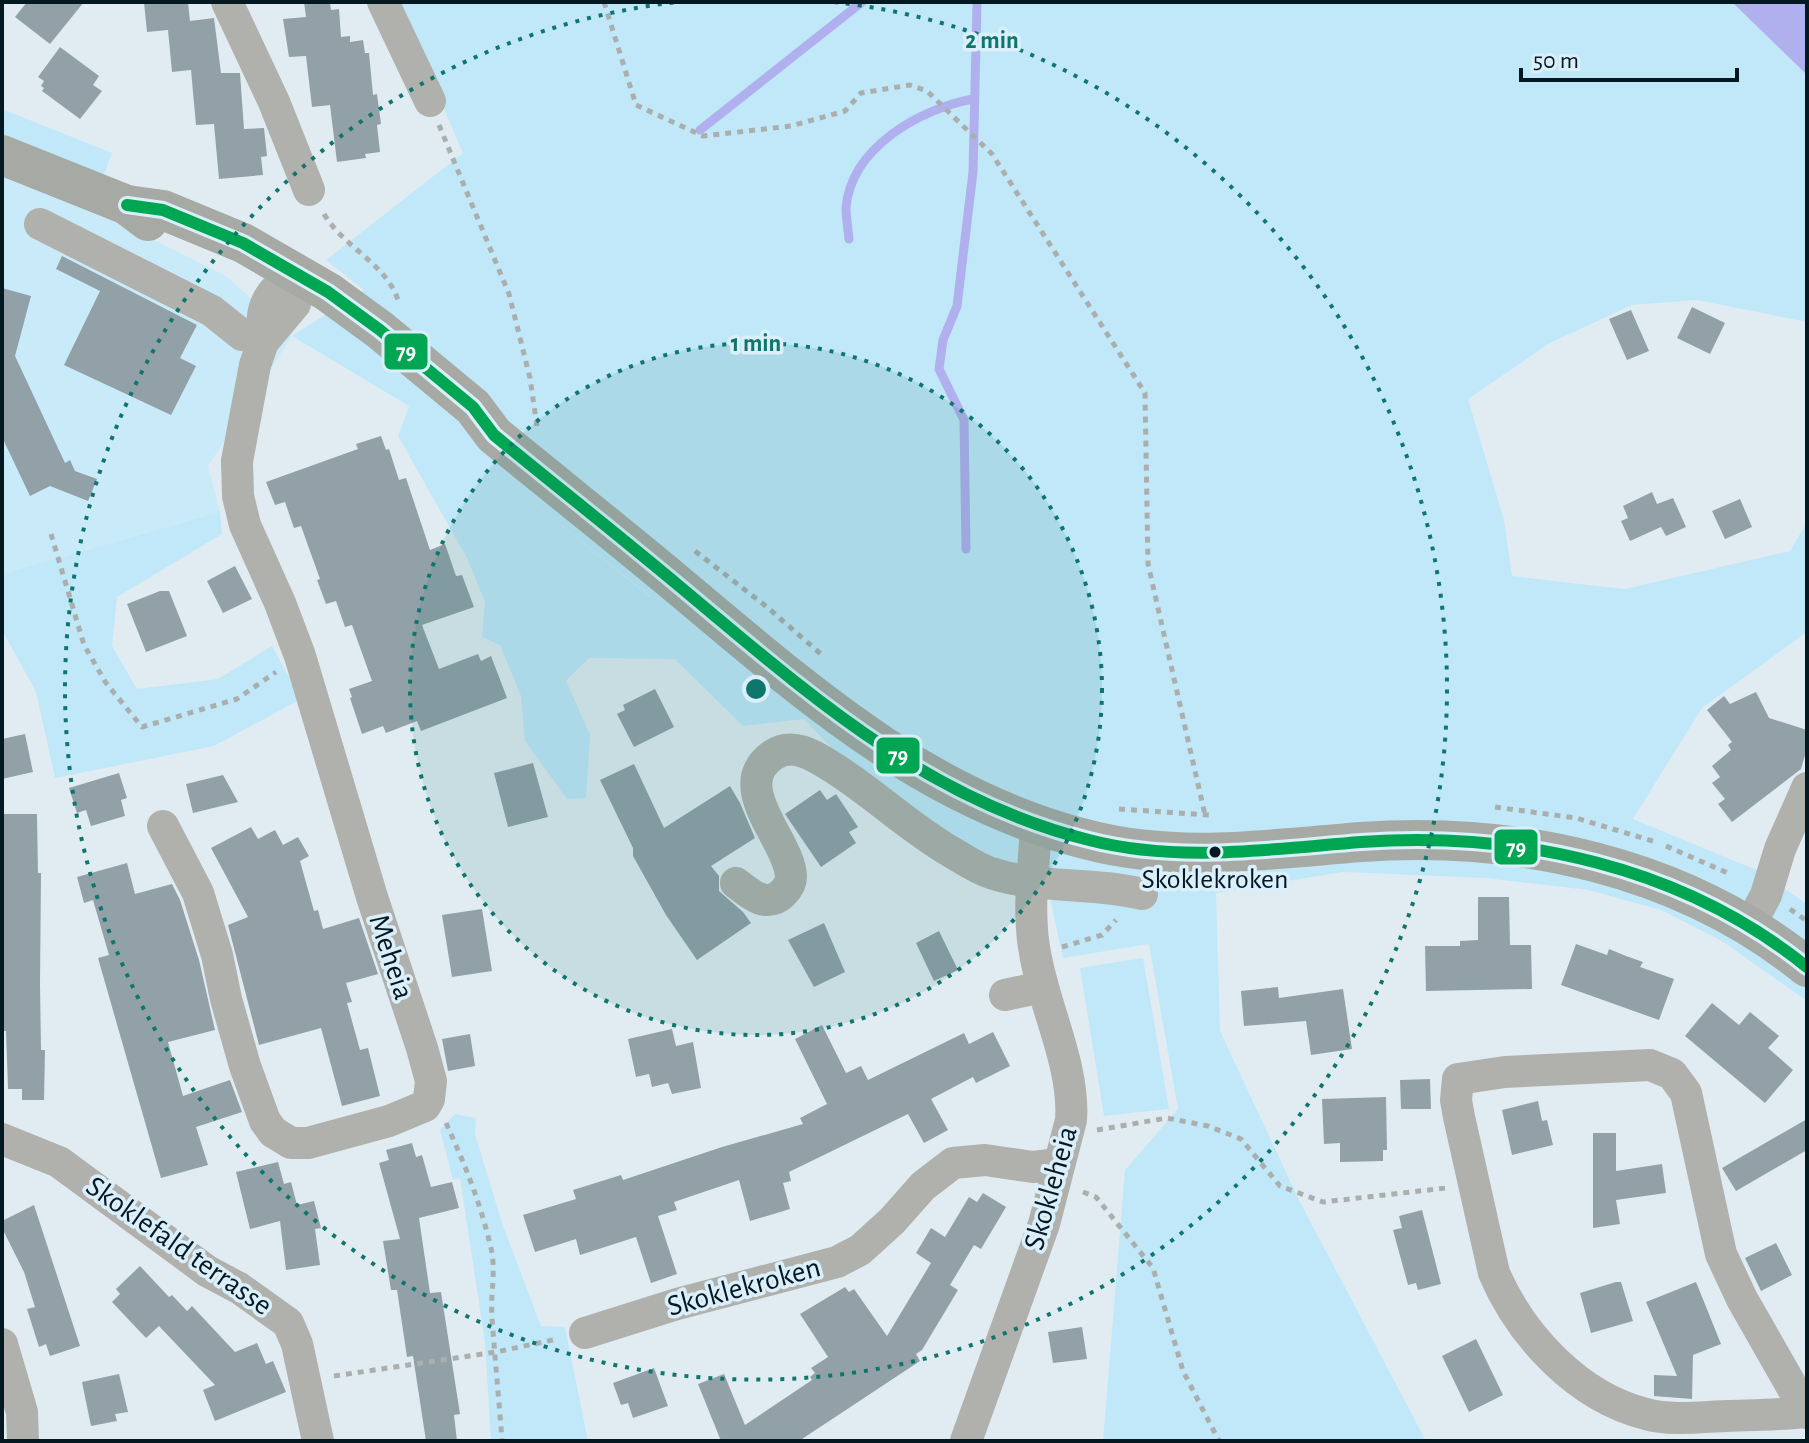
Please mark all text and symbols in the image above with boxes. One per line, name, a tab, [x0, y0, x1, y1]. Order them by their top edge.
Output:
text: 2 min	[965, 29, 1019, 53]
scale bar	[1521, 32, 1737, 82]
text: 50 m	[1533, 49, 1579, 73]
line badge: 79	[383, 332, 429, 371]
text: 1 min	[731, 332, 781, 356]
text: 79	[396, 341, 416, 363]
centre of rings	[742, 675, 770, 703]
line badge: 79	[875, 736, 921, 775]
text: 79	[888, 745, 908, 767]
line badge: 79	[1493, 828, 1539, 866]
text: 79	[1506, 837, 1526, 859]
marker: Skoklekroken	[1207, 844, 1223, 860]
place label: Skoklekroken	[1142, 866, 1288, 894]
street label: Meheia	[363, 911, 419, 1003]
street label: Skokleheia	[1019, 1123, 1083, 1253]
street label: Skoklefald terrasse	[81, 1171, 277, 1321]
street label: Skoklekroken	[664, 1252, 824, 1322]

